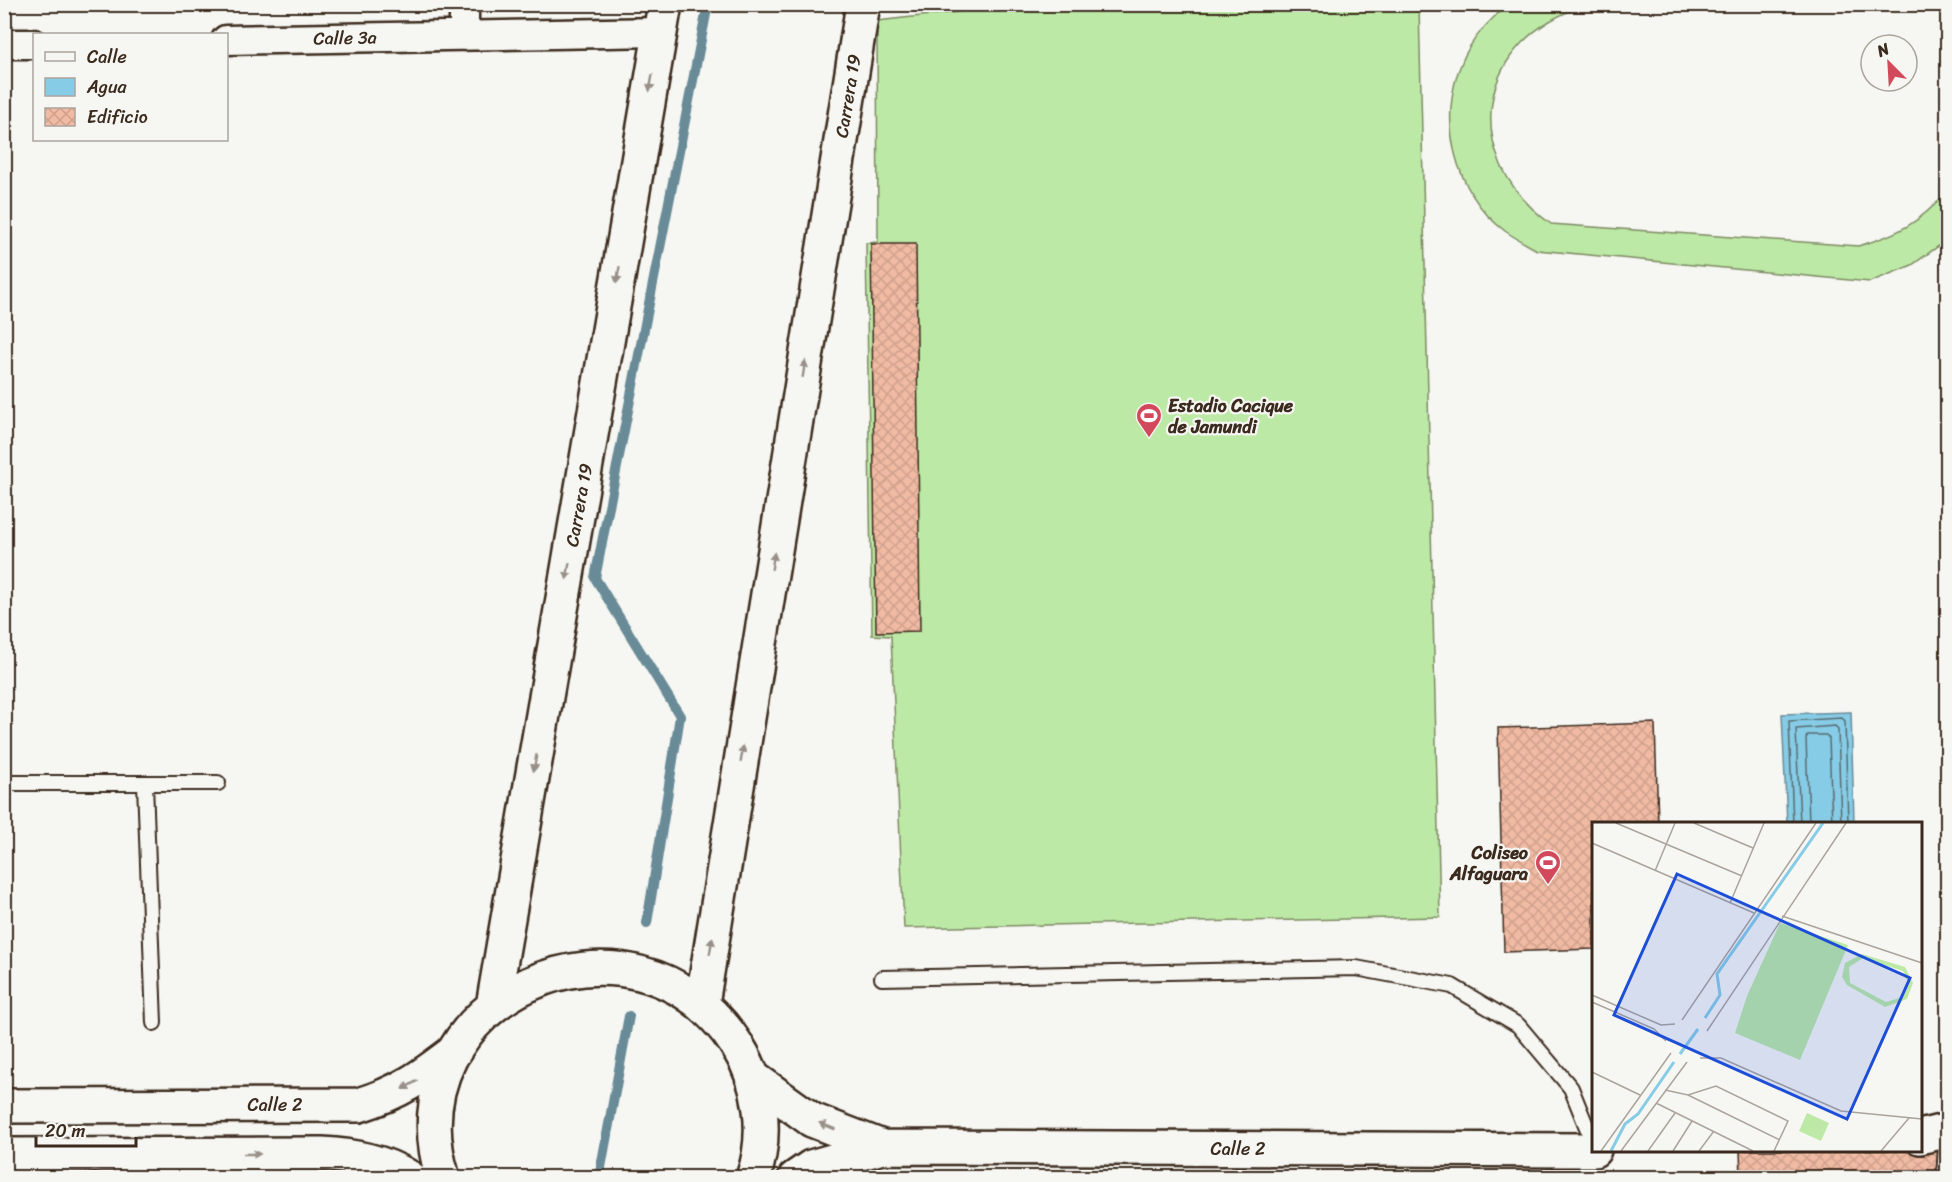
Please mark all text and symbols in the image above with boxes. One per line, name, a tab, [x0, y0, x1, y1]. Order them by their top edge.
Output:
street label: Calle 3a	[313, 21, 377, 55]
legend	[33, 33, 228, 141]
north arrow	[1859, 33, 1919, 93]
text: N	[1871, 34, 1895, 66]
text: Calle	[87, 41, 127, 73]
street label: Carrera 19	[826, 52, 870, 140]
text: Agua	[86, 71, 128, 103]
one-way arrow	[647, 73, 656, 92]
text: Edificio	[87, 101, 148, 133]
one-way arrow	[614, 266, 623, 285]
one-way arrow	[800, 359, 809, 378]
place label: Estadio Cacique de Jamundi	[1168, 390, 1294, 443]
sports icon: Estadio Cacique de Jamundi	[1134, 401, 1164, 439]
street label: Carrera 19	[556, 461, 602, 549]
one-way arrow	[769, 552, 778, 571]
one-way arrow	[563, 561, 572, 580]
one-way arrow	[738, 744, 747, 763]
one-way arrow	[530, 753, 539, 772]
inset map	[1592, 822, 1922, 1152]
place label: Coliseo Alfaguara	[1449, 837, 1529, 890]
sports icon: Coliseo Alfaguara	[1533, 848, 1563, 886]
one-way arrow	[707, 937, 716, 956]
one-way arrow	[402, 1079, 418, 1090]
street label: Calle 2	[248, 1089, 302, 1121]
scale bar	[36, 1110, 136, 1148]
text: 20 m	[45, 1115, 85, 1147]
one-way arrow	[818, 1121, 836, 1131]
street label: Calle 2	[1211, 1133, 1265, 1165]
one-way arrow	[242, 1149, 261, 1159]

